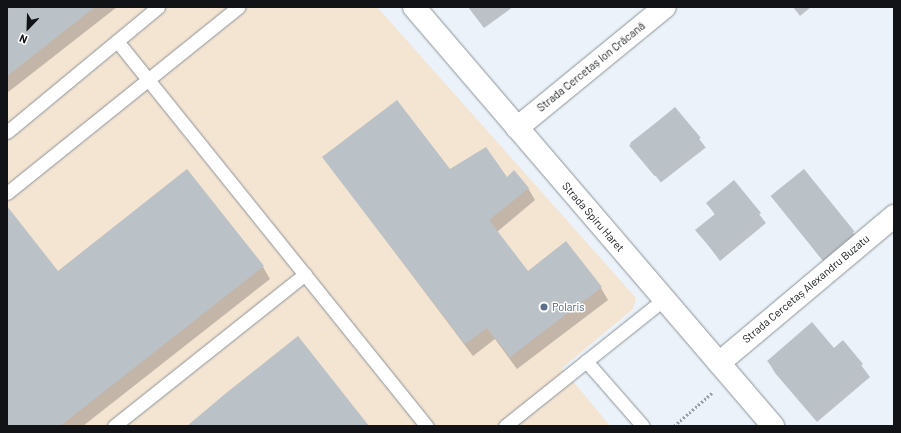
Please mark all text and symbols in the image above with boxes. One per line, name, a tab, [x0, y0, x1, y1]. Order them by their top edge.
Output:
north arrow	[8, 8, 48, 48]
street label: Strada Cercetaș Ion Crăcană	[534, 19, 648, 115]
text: N	[17, 32, 29, 47]
street label: Strada Spiru Haret	[559, 180, 627, 254]
street label: Strada Cercetaș Alexandru Buzatu	[740, 232, 872, 346]
place label: Polaris	[552, 300, 585, 314]
marker: Polaris	[539, 302, 549, 312]

